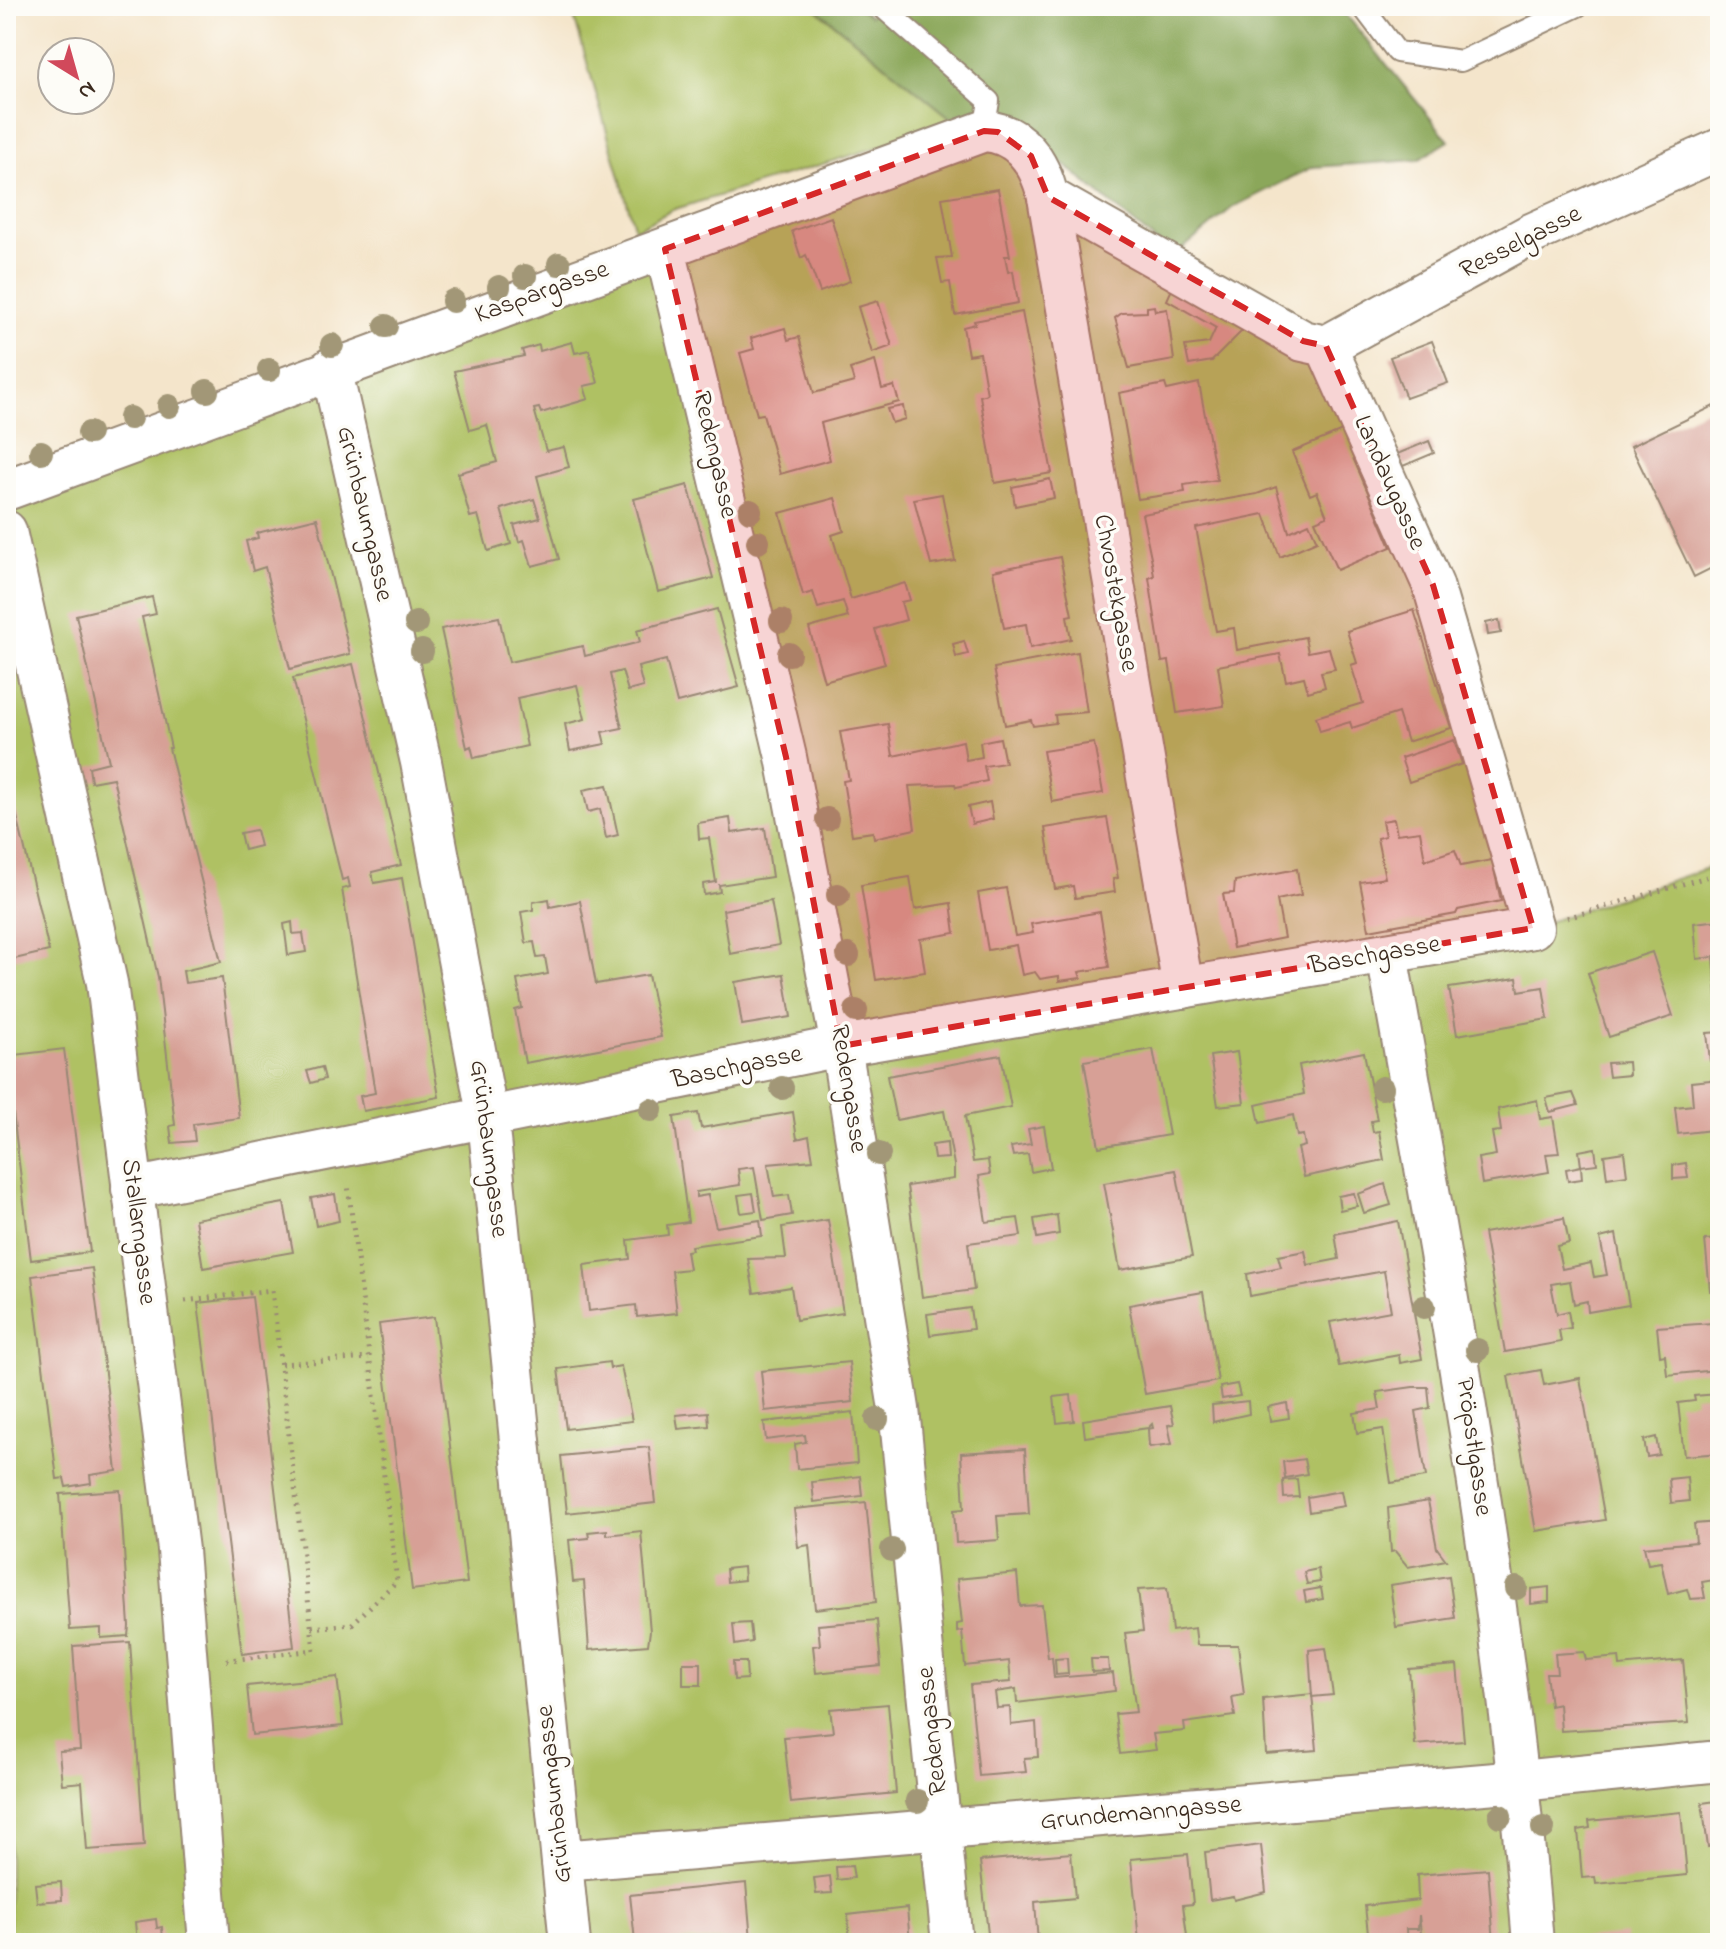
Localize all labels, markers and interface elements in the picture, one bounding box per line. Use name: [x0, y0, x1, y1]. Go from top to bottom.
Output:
north arrow: [36, 36, 116, 116]
text: N: [71, 72, 102, 107]
street label: Resselgasse: [1453, 196, 1589, 290]
street label: Kaspargasse: [470, 251, 615, 335]
street label: Redengasse: [681, 388, 747, 522]
street label: Landaugasse: [1342, 410, 1436, 557]
street label: Grünbaumgasse: [325, 423, 403, 606]
street label: Chvostekgasse: [1082, 511, 1148, 675]
street label: Baschgasse: [1305, 926, 1444, 986]
street label: Redengasse: [819, 1022, 877, 1156]
street label: Baschgasse: [667, 1036, 806, 1101]
street label: Grünbaumgasse: [458, 1058, 518, 1240]
street label: Stallarngasse: [110, 1157, 166, 1308]
street label: Pröpstlgasse: [1444, 1375, 1502, 1519]
street label: Redengasse: [907, 1665, 959, 1797]
street label: Grünbaumgasse: [527, 1703, 583, 1885]
street label: Grundemanngasse: [1039, 1786, 1244, 1842]

